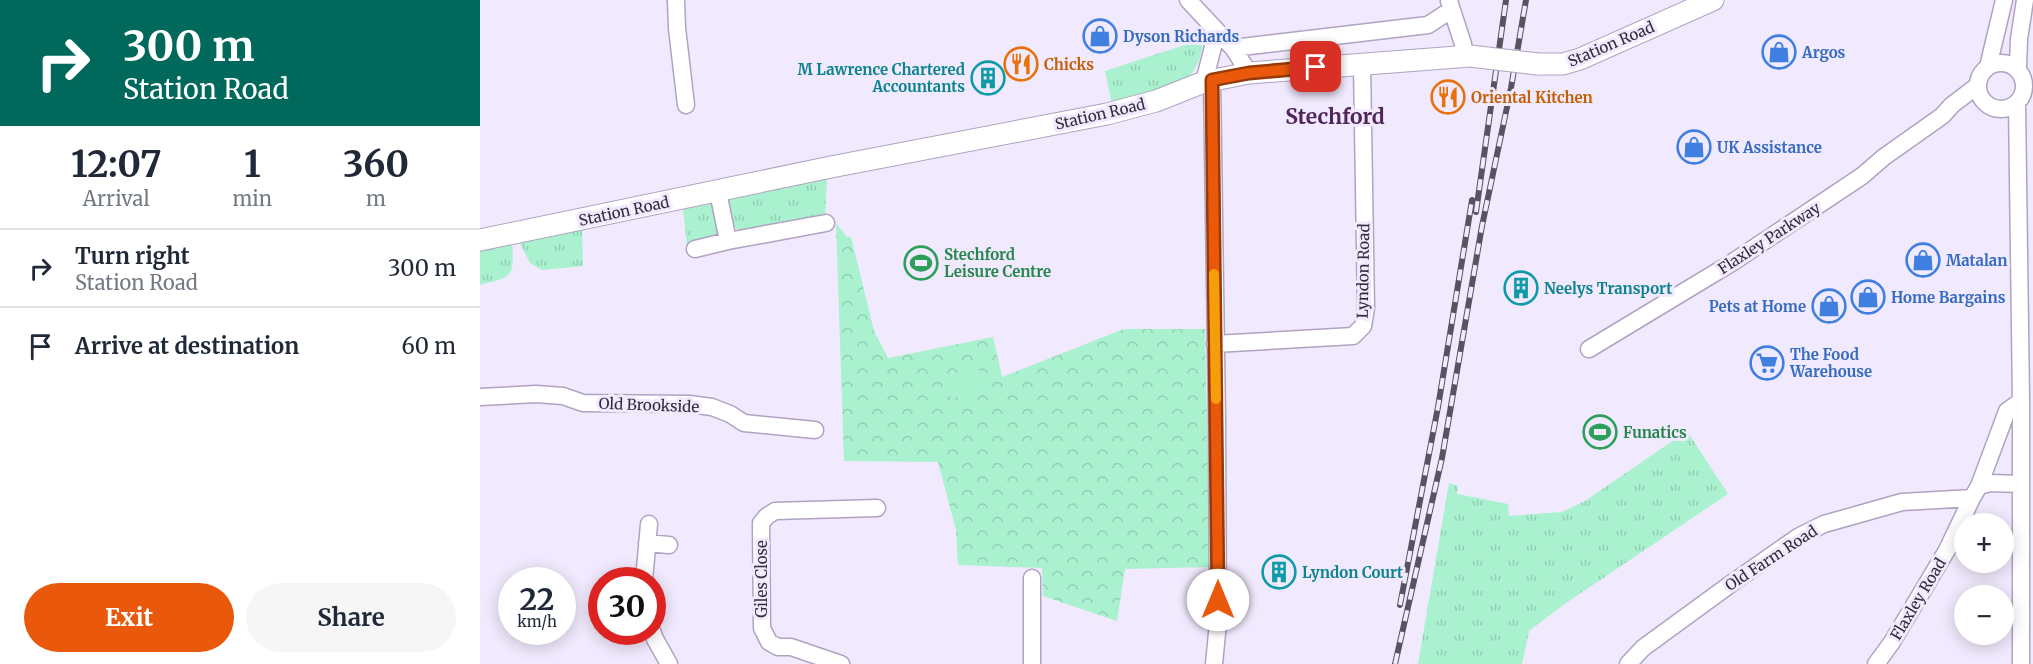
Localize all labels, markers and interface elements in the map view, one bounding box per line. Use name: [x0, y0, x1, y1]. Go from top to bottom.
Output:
street label: Station Road: [1565, 17, 1657, 71]
shop icon: Dyson Richards: [1082, 18, 1118, 54]
text: 300 m: [123, 20, 255, 72]
icon: right: [24, 24, 102, 102]
place label: Dyson Richards: [1123, 27, 1240, 46]
shop icon: Argos: [1761, 34, 1797, 70]
pin: [1290, 41, 1341, 92]
place label: Argos: [1801, 43, 1846, 62]
restaurant icon: Chicks: [1003, 46, 1039, 82]
icon: arrive: [1299, 50, 1332, 83]
place label: Chicks: [1044, 55, 1094, 74]
place label: M Lawrence Chartered Accountants: [797, 60, 965, 96]
building icon: M Lawrence Chartered Accountants: [970, 60, 1006, 96]
text: Station Road: [123, 72, 289, 106]
restaurant icon: Oriental Kitchen: [1430, 79, 1466, 115]
place label: Oriental Kitchen: [1471, 88, 1593, 107]
street label: Station Road: [1053, 94, 1147, 134]
district label: Stechford: [1285, 103, 1385, 130]
shop icon: UK Assistance: [1676, 129, 1712, 165]
place label: UK Assistance: [1717, 138, 1822, 157]
text: 12:07: [71, 142, 162, 187]
text: 1: [244, 142, 261, 187]
text: 360: [343, 142, 409, 187]
text: Arrival: [83, 186, 150, 211]
text: min: [233, 186, 272, 211]
text: m: [366, 186, 386, 211]
street label: Station Road: [577, 192, 671, 230]
street label: Flaxley Parkway: [1714, 198, 1824, 278]
street label: Lyndon Road: [1353, 223, 1373, 319]
text: Turn right: [75, 242, 189, 270]
shop icon: Matalan: [1905, 242, 1941, 278]
sports icon: Stechford Leisure Centre: [903, 245, 939, 281]
place label: Stechford Leisure Centre: [944, 245, 1051, 281]
place label: Matalan: [1946, 251, 2007, 270]
icon: right: [24, 252, 57, 285]
text: 300 m: [388, 254, 456, 282]
text: Station Road: [75, 270, 198, 295]
building icon: Neelys Transport: [1503, 270, 1539, 306]
place label: Neelys Transport: [1544, 279, 1672, 298]
shop icon: Home Bargains: [1850, 279, 1886, 315]
shop icon: Pets at Home: [1811, 288, 1847, 324]
place label: Home Bargains: [1891, 288, 2006, 307]
place label: Pets at Home: [1709, 297, 1806, 316]
icon: arrive: [24, 330, 57, 363]
text: Arrive at destination: [75, 332, 299, 360]
text: 60 m: [402, 332, 456, 360]
supermarket icon: The Food Warehouse: [1749, 345, 1785, 381]
place label: The Food Warehouse: [1789, 345, 1872, 381]
street label: Old Brookside: [598, 394, 700, 416]
sports icon: Funatics: [1582, 414, 1618, 450]
place label: Funatics: [1623, 423, 1687, 442]
map controls: [1954, 513, 2014, 645]
button: +: [1954, 513, 2014, 573]
street label: Old Farm Road: [1721, 521, 1821, 595]
street label: Giles Close: [752, 540, 771, 618]
building icon: Lyndon Court: [1261, 554, 1297, 590]
street label: Flaxley Road: [1886, 555, 1950, 643]
place label: Lyndon Court: [1302, 563, 1403, 582]
speed limit sign: 30: [588, 567, 666, 645]
position arrow: [1186, 568, 1250, 632]
text: 22: [520, 580, 554, 618]
button: Exit: [24, 583, 234, 652]
button: Share: [246, 583, 456, 652]
button: −: [1954, 585, 2014, 645]
text: km/h: [517, 612, 557, 631]

